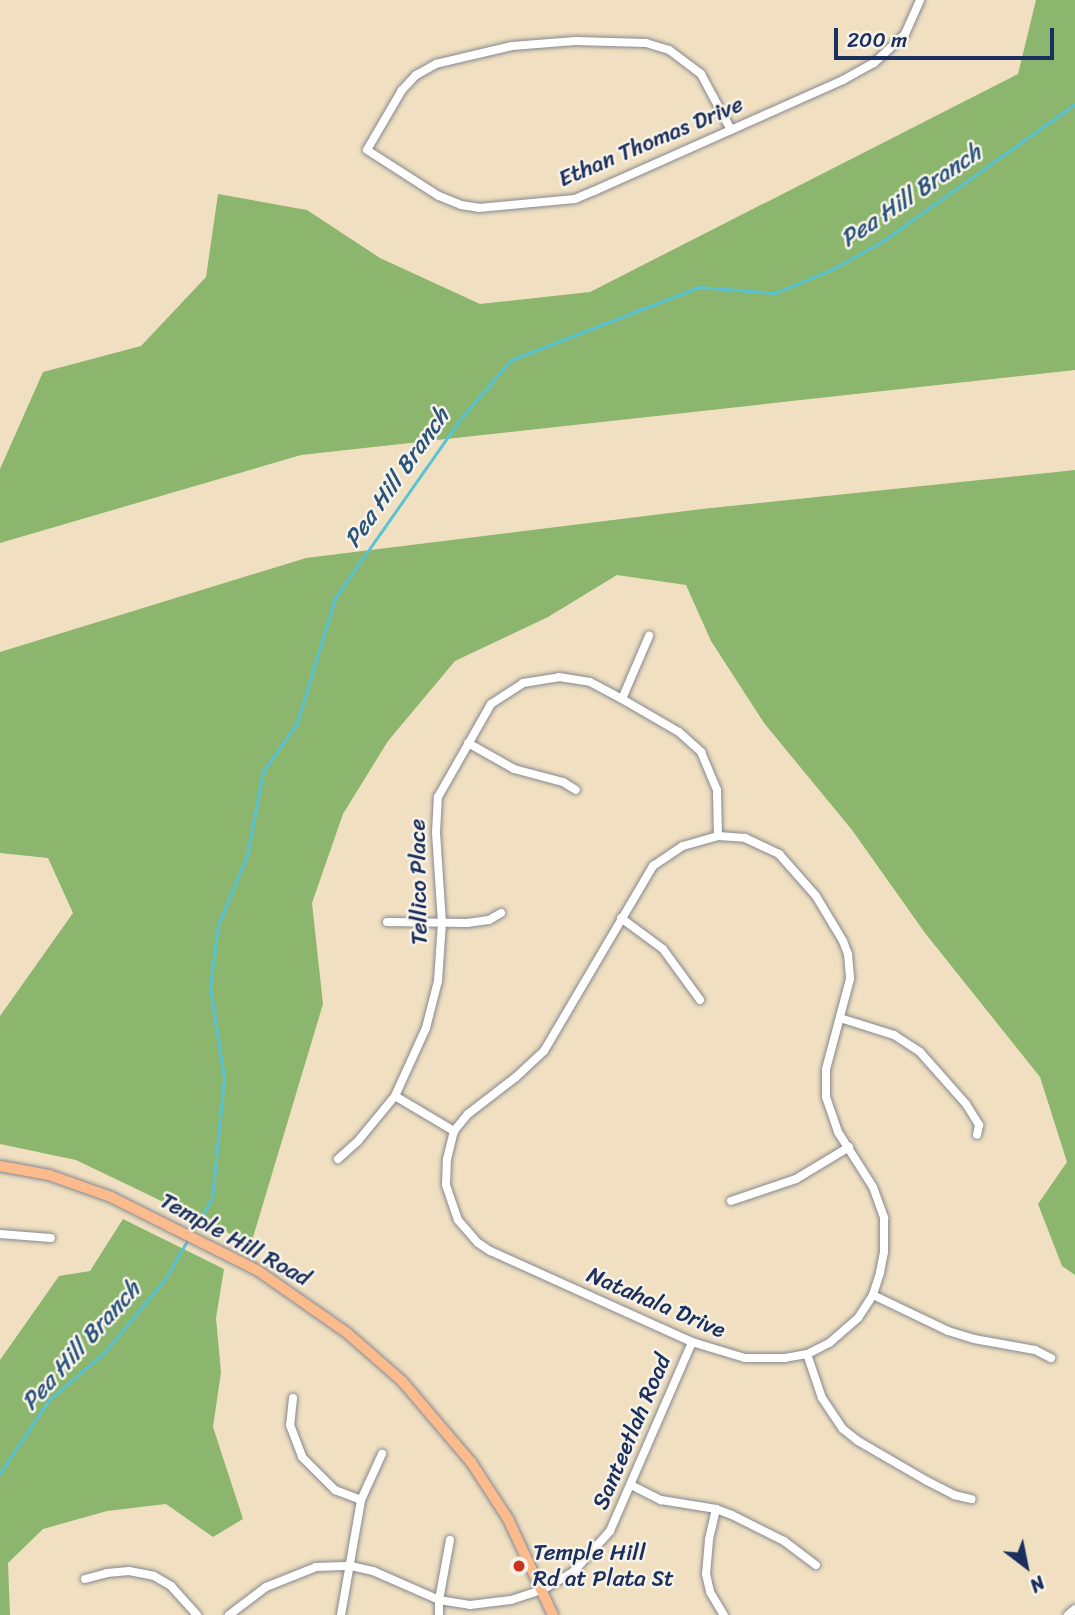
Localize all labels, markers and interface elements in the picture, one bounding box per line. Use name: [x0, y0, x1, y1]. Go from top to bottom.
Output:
scale bar: [837, 14, 1058, 58]
text: 200 m: [847, 21, 907, 59]
street label: Ethan Thomas Drive: [554, 91, 748, 193]
water label: Pea Hill Branch: [835, 138, 987, 254]
water label: Pea Hill Branch: [338, 403, 456, 553]
street label: Tellico Place: [404, 819, 434, 945]
street label: Temple Hill Road: [155, 1187, 315, 1293]
street label: Natahala Drive: [582, 1261, 730, 1345]
water label: Pea Hill Branch: [16, 1276, 146, 1416]
street label: Santeetlah Road: [587, 1350, 677, 1514]
north arrow: [991, 1531, 1061, 1601]
place label: Temple Hill Rd at Plata St: [533, 1539, 677, 1593]
marker: Temple Hill Rd at Plata St: [511, 1558, 527, 1574]
text: N: [1023, 1567, 1052, 1602]

